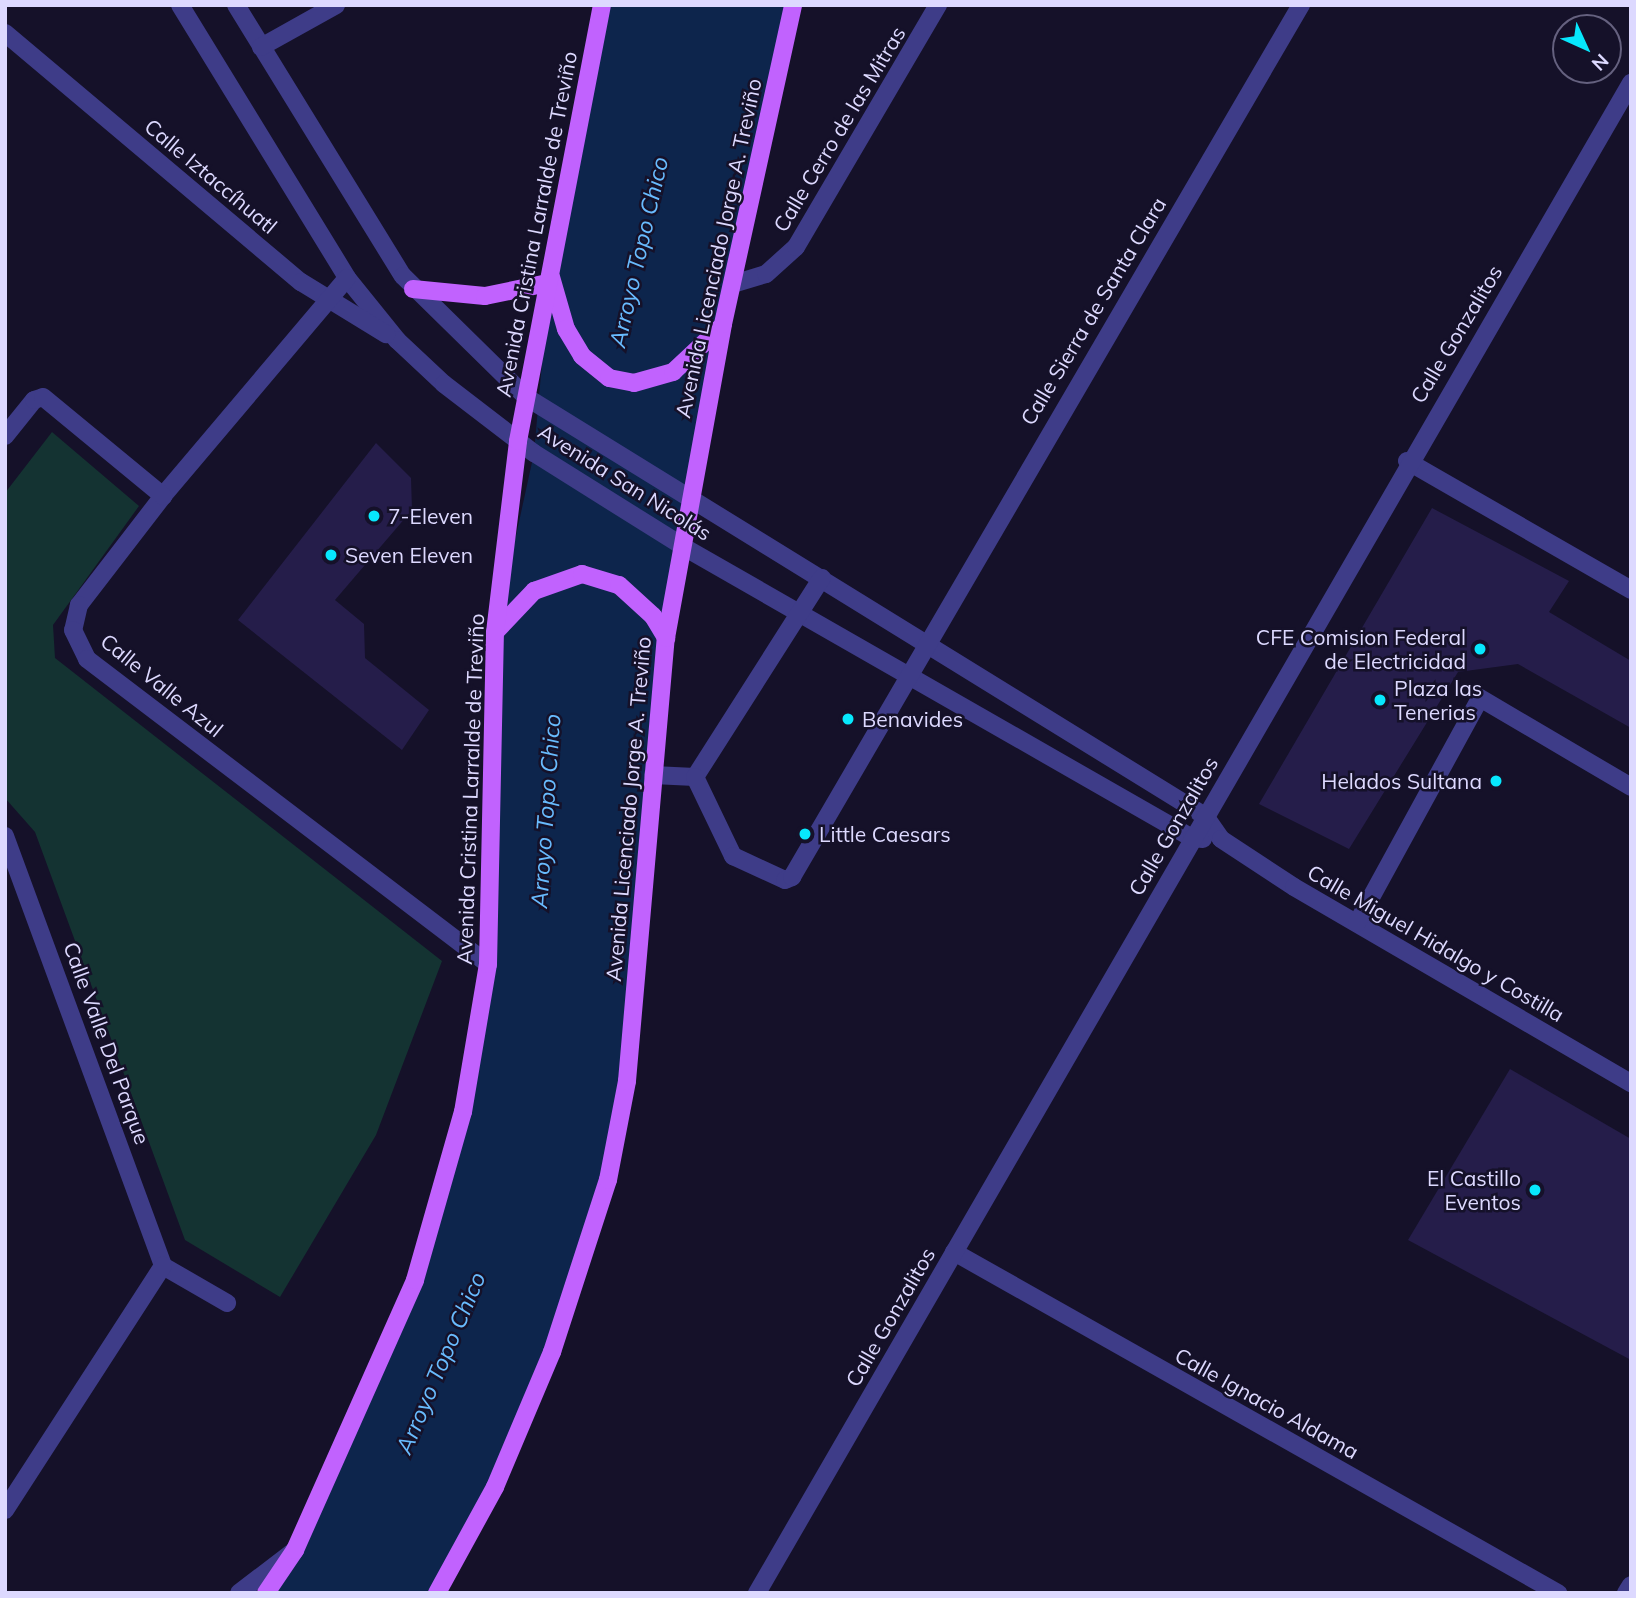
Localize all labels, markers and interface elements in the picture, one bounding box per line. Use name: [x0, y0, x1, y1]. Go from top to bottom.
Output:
north arrow: [1552, 14, 1622, 84]
street label: Calle Cerro de las Mitras: [768, 22, 910, 236]
street label: Avenida Cristina Larralde de Treviño: [490, 49, 582, 399]
text: N: [1587, 49, 1614, 76]
street label: Avenida Licenciado Jorge A. Treviño: [670, 76, 766, 420]
street label: Calle Iztaccíhuatl: [140, 113, 282, 239]
water label: Arroyo Topo Chico: [604, 154, 674, 350]
street label: Calle Sierra de Santa Clara: [1015, 193, 1171, 429]
street label: Calle Gonzalitos: [1405, 261, 1507, 407]
street label: Avenida San Nicolás: [534, 418, 716, 546]
place label: 7-Eleven: [388, 503, 473, 529]
marker: 7-Eleven: [366, 508, 382, 524]
place label: Seven Eleven: [345, 542, 473, 568]
marker: Seven Eleven: [323, 547, 339, 563]
street label: Avenida Cristina Larralde de Treviño: [451, 613, 489, 965]
place label: CFE Comision Federal de Electricidad: [1256, 624, 1466, 674]
street label: Calle Valle Azul: [96, 628, 228, 742]
street label: Avenida Licenciado Jorge A. Treviño: [600, 636, 656, 982]
marker: CFE Comision Federal de Electricidad: [1472, 641, 1488, 657]
place label: Plaza las Tenerias: [1394, 675, 1482, 725]
marker: Plaza las Tenerias: [1372, 692, 1388, 708]
place label: Benavides: [862, 706, 963, 732]
marker: Benavides: [840, 711, 856, 727]
water label: Arroyo Topo Chico: [525, 713, 567, 909]
street label: Calle Gonzalitos: [1123, 752, 1223, 900]
place label: Helados Sultana: [1321, 768, 1482, 794]
marker: Helados Sultana: [1488, 773, 1504, 789]
place label: Little Caesars: [819, 821, 951, 847]
marker: Little Caesars: [797, 826, 813, 842]
street label: Calle Miguel Hidalgo y Costilla: [1303, 859, 1569, 1027]
street label: Calle Valle Del Parque: [59, 938, 155, 1148]
place label: El Castillo Eventos: [1427, 1165, 1521, 1215]
marker: El Castillo Eventos: [1527, 1182, 1543, 1198]
street label: Calle Gonzalitos: [840, 1243, 940, 1391]
water label: Arroyo Topo Chico: [390, 1268, 492, 1458]
street label: Calle Ignacio Aldama: [1171, 1342, 1363, 1464]

